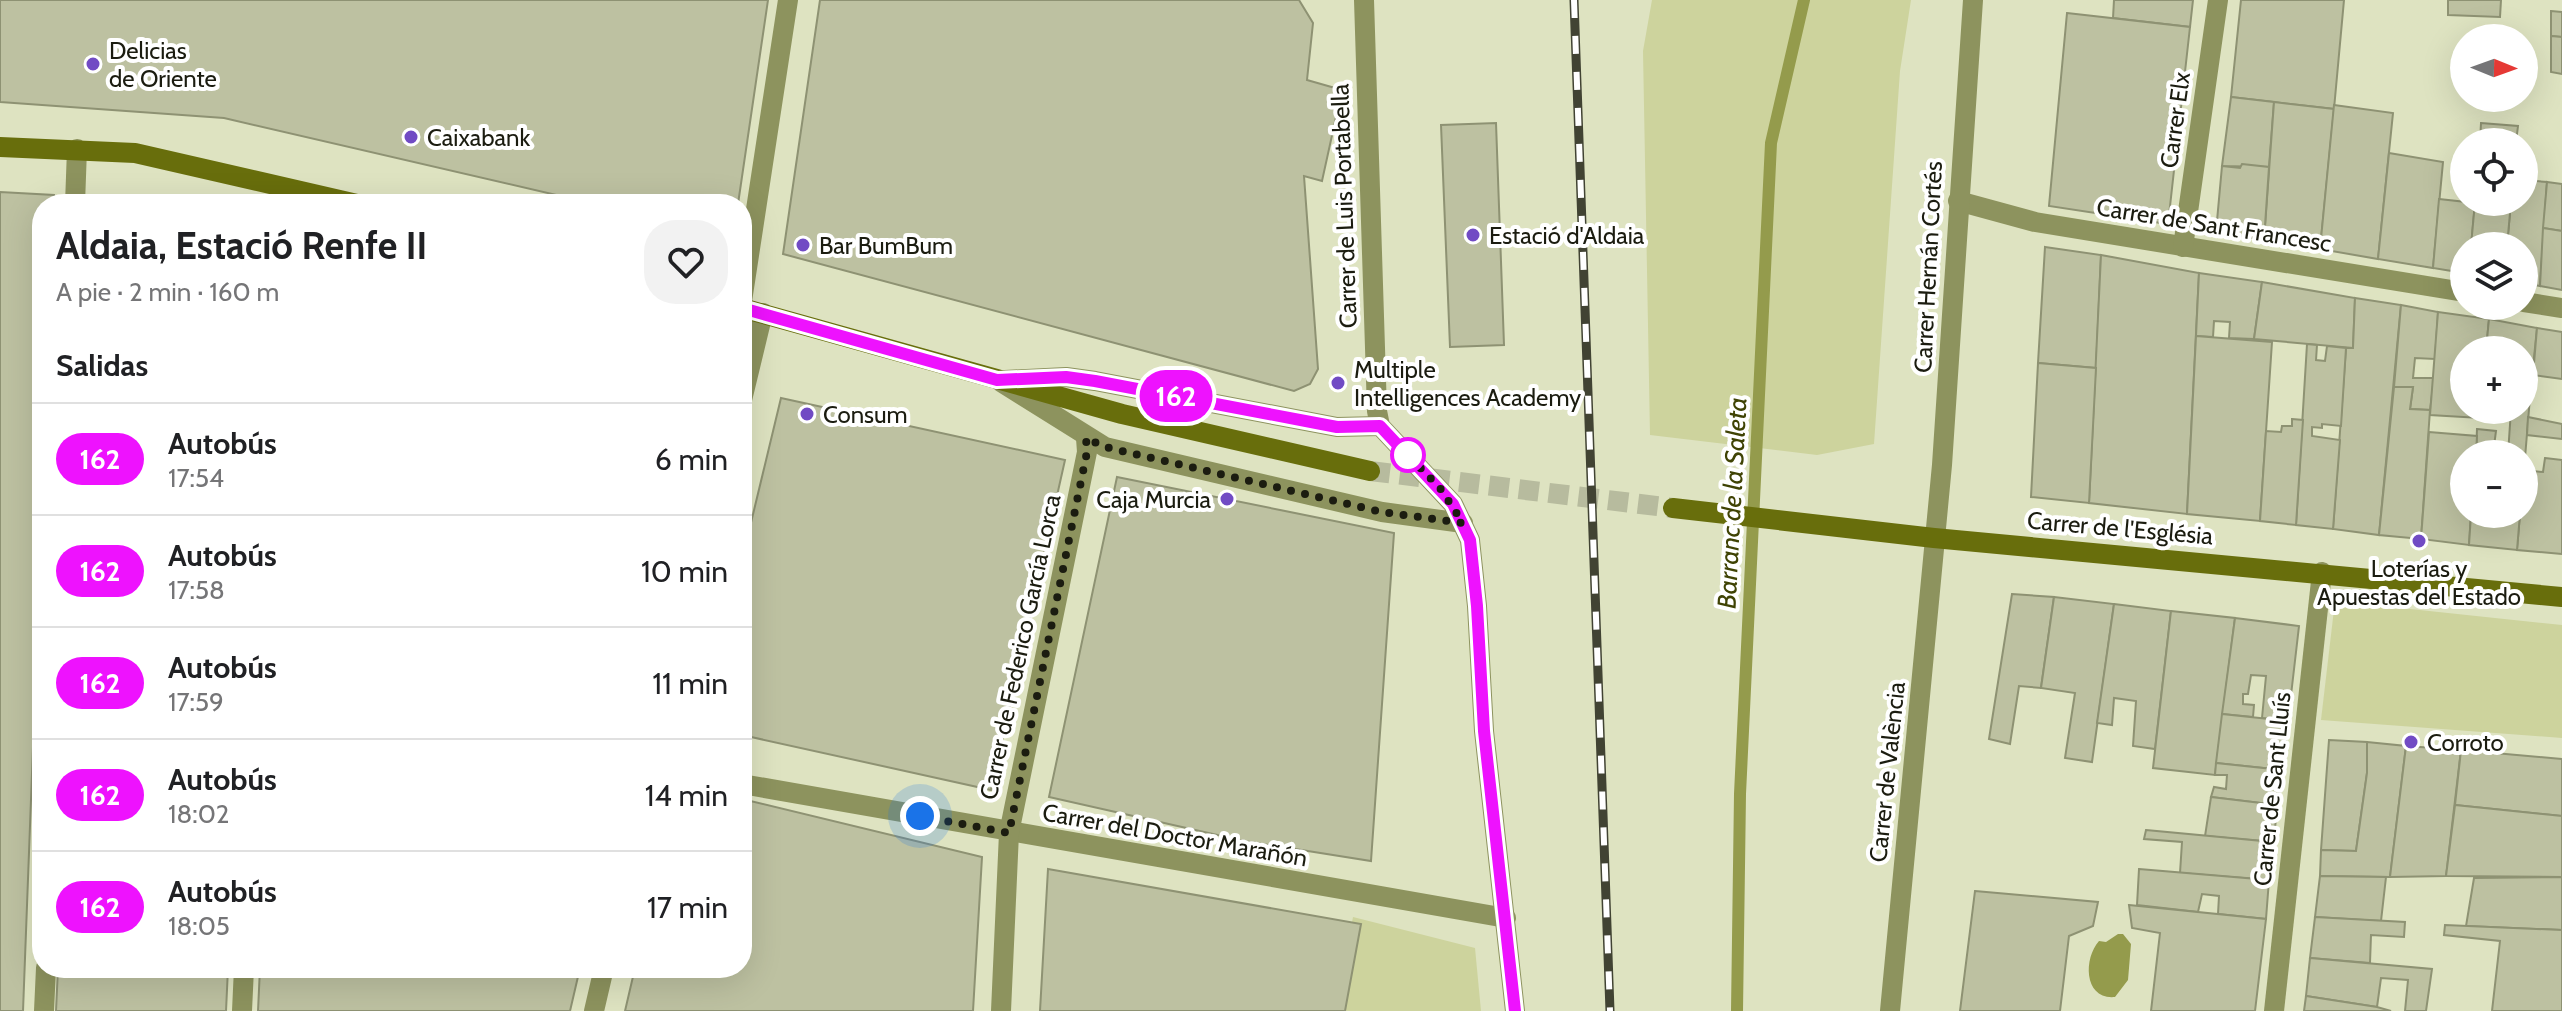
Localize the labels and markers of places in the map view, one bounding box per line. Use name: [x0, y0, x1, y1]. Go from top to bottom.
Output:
place label: Delicias de Oriente: [109, 36, 217, 93]
marker: Delicias de Oriente: [84, 55, 102, 73]
place label: Caixabank: [427, 123, 530, 152]
marker: Caixabank: [402, 128, 420, 146]
place label: Estació d'Aldaia: [1489, 221, 1645, 250]
marker: Estació d'Aldaia: [1464, 226, 1482, 244]
place label: Bar BumBum: [819, 231, 953, 260]
marker: Bar BumBum: [794, 236, 812, 254]
place label: Multiple Intelligences Academy: [1354, 355, 1581, 412]
marker: Multiple Intelligences Academy: [1329, 374, 1347, 392]
place label: Consum: [823, 400, 908, 429]
marker: Consum: [798, 405, 816, 423]
unlabelled marker: [1391, 438, 1425, 472]
place label: Caja Murcia: [1096, 485, 1211, 514]
marker: Caja Murcia: [1218, 490, 1236, 508]
marker: Loterías y Apuestas del Estado: [2410, 532, 2428, 550]
place label: Loterías y Apuestas del Estado: [2317, 554, 2521, 611]
place label: Corroto: [2427, 728, 2504, 757]
marker: Corroto: [2402, 733, 2420, 751]

